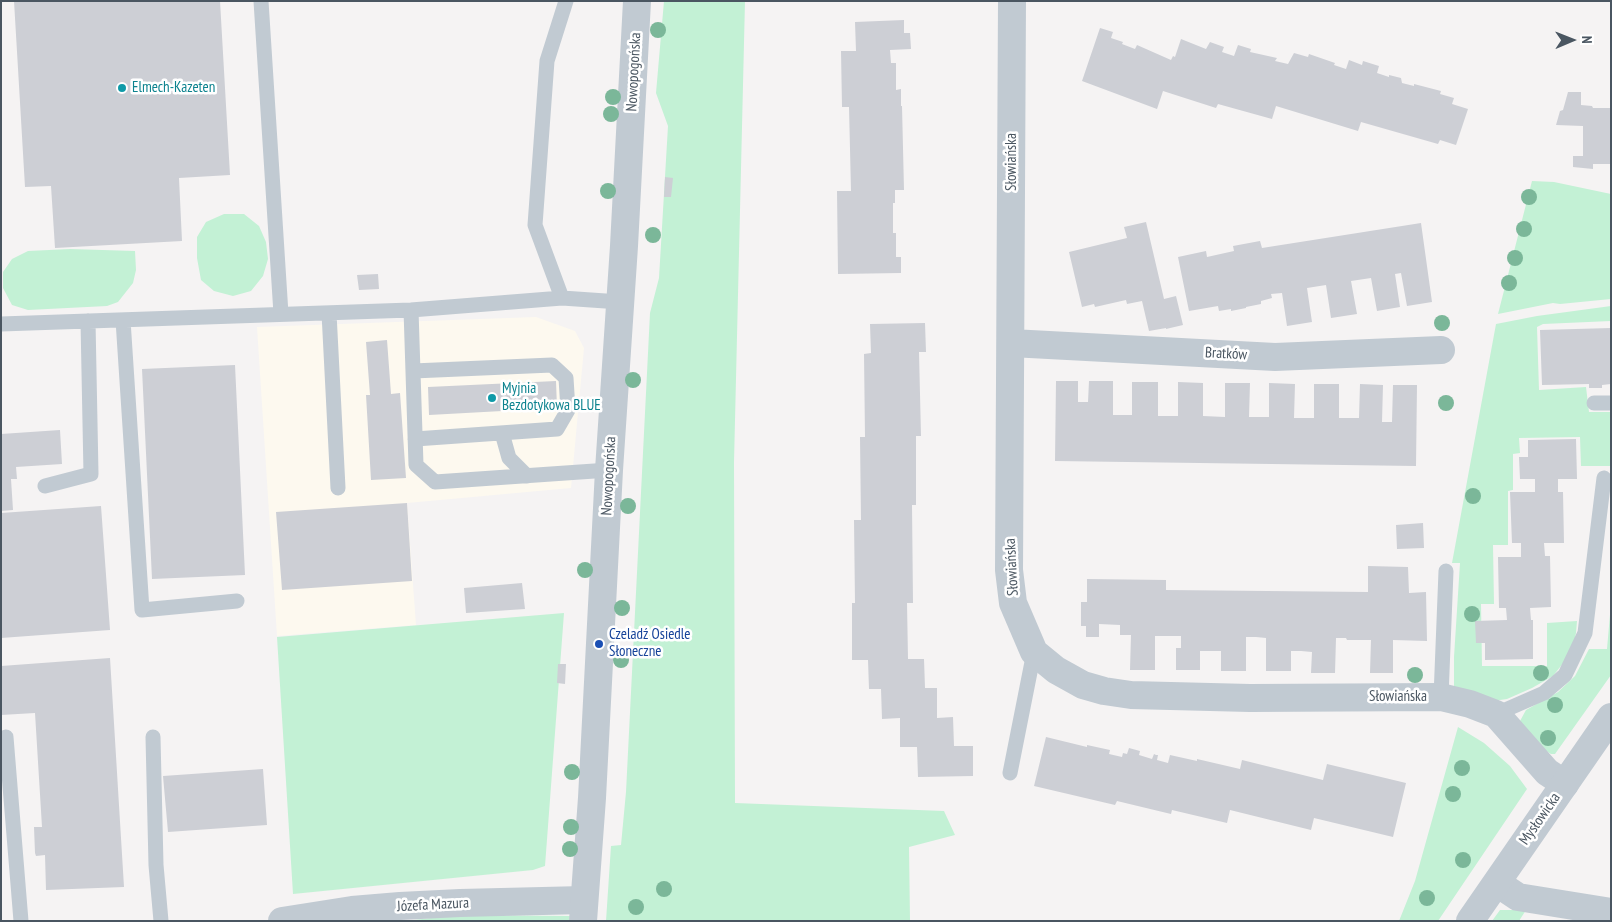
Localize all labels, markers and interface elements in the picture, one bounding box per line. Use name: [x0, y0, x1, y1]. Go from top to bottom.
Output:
north arrow: [1547, 15, 1597, 65]
street label: Nowopogońska: [623, 32, 645, 112]
text: N: [1578, 36, 1596, 44]
place label: Elmech-Kazeten: [132, 79, 215, 97]
marker: Elmech-Kazeten: [116, 82, 128, 94]
street label: Słowiańska: [1003, 133, 1021, 191]
street label: Bratków: [1204, 344, 1248, 364]
place label: Myjnia Bezdotykowa BLUE: [502, 380, 601, 415]
marker: Myjnia Bezdotykowa BLUE: [486, 392, 498, 404]
street label: Nowopogońska: [598, 436, 620, 516]
street label: Słowiańska: [1001, 538, 1023, 596]
place label: Czeladź Osiedle Słoneczne: [609, 626, 691, 661]
marker: Czeladź Osiedle Słoneczne: [593, 638, 605, 650]
street label: Słowiańska: [1369, 688, 1427, 706]
street label: Mysłowicka: [1516, 790, 1564, 848]
street label: Józefa Mazura: [397, 894, 469, 916]

